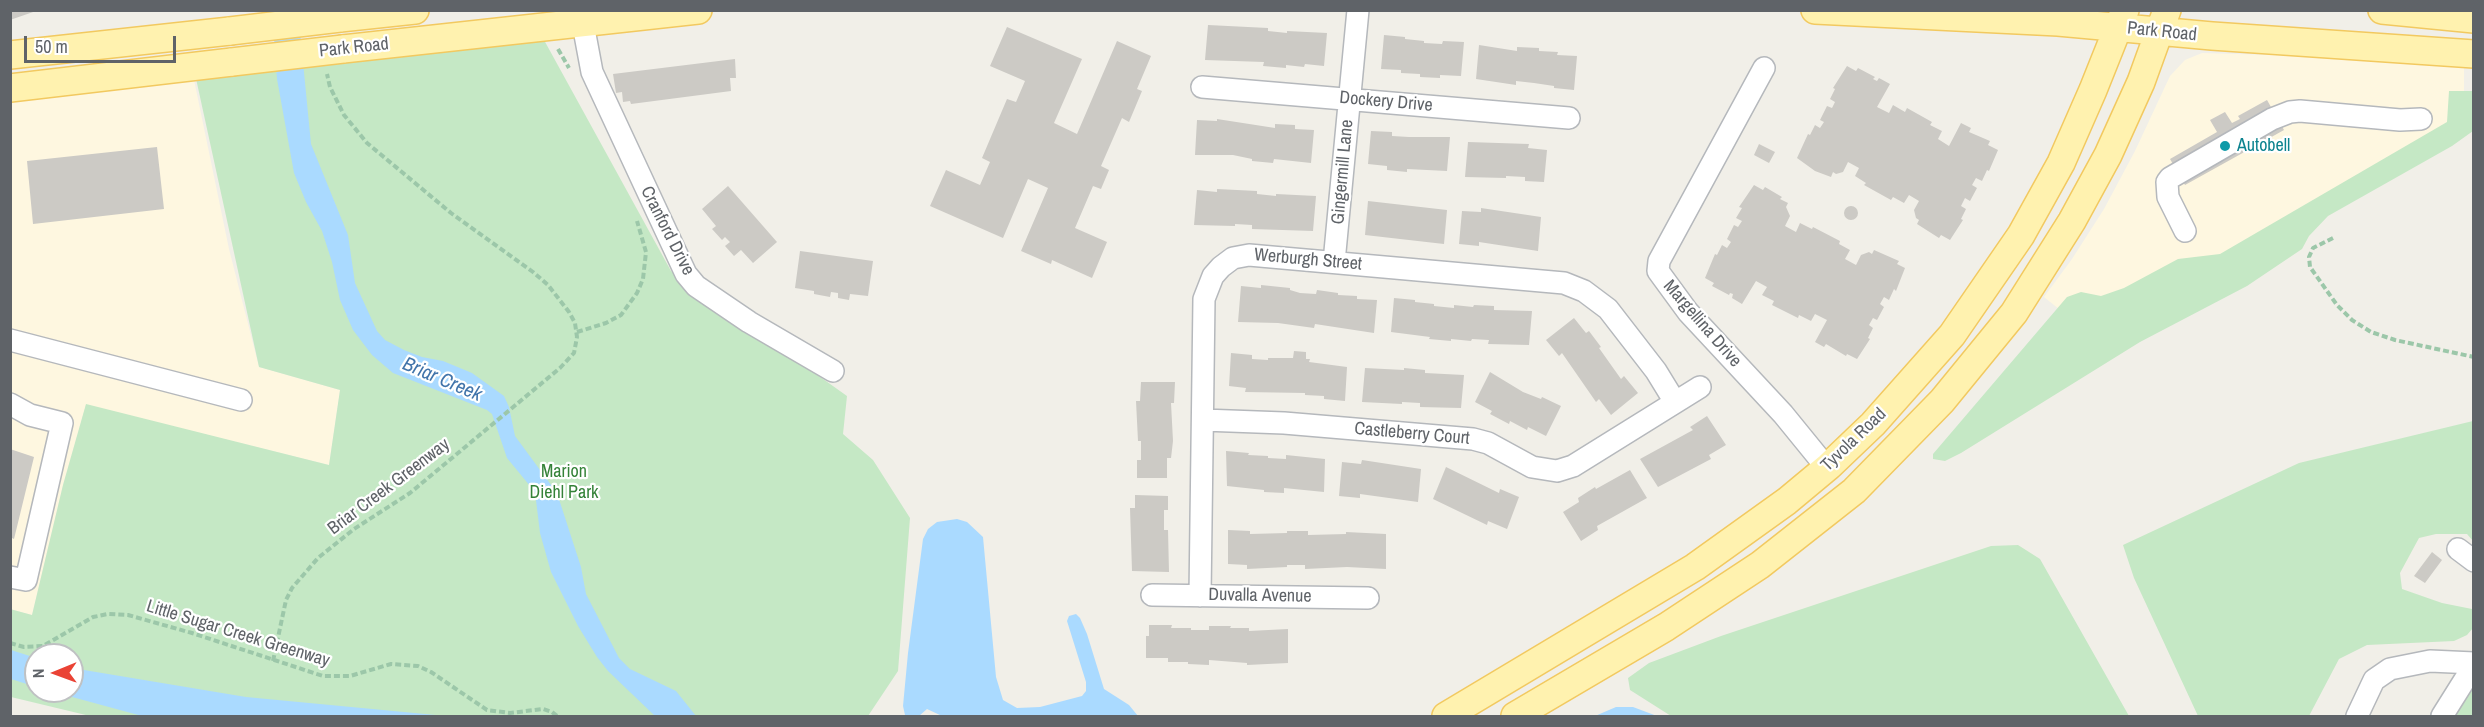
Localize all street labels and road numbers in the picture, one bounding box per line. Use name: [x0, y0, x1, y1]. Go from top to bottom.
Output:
street label: Park Road: [2126, 18, 2198, 46]
street label: Park Road: [318, 34, 390, 62]
street label: Dockery Drive: [1338, 87, 1434, 117]
street label: Gingermill Lane: [1328, 119, 1358, 225]
street label: Cranford Drive: [635, 183, 699, 279]
street label: Werburgh Street: [1253, 245, 1363, 275]
street label: Margellina Drive: [1658, 276, 1746, 372]
street label: Tyvola Road: [1817, 404, 1891, 476]
street label: Castleberry Court: [1353, 418, 1471, 450]
street label: Briar Creek Greenway: [324, 434, 454, 540]
street label: Duvalla Avenue: [1208, 584, 1312, 608]
street label: Little Sugar Creek Greenway: [144, 596, 332, 672]

